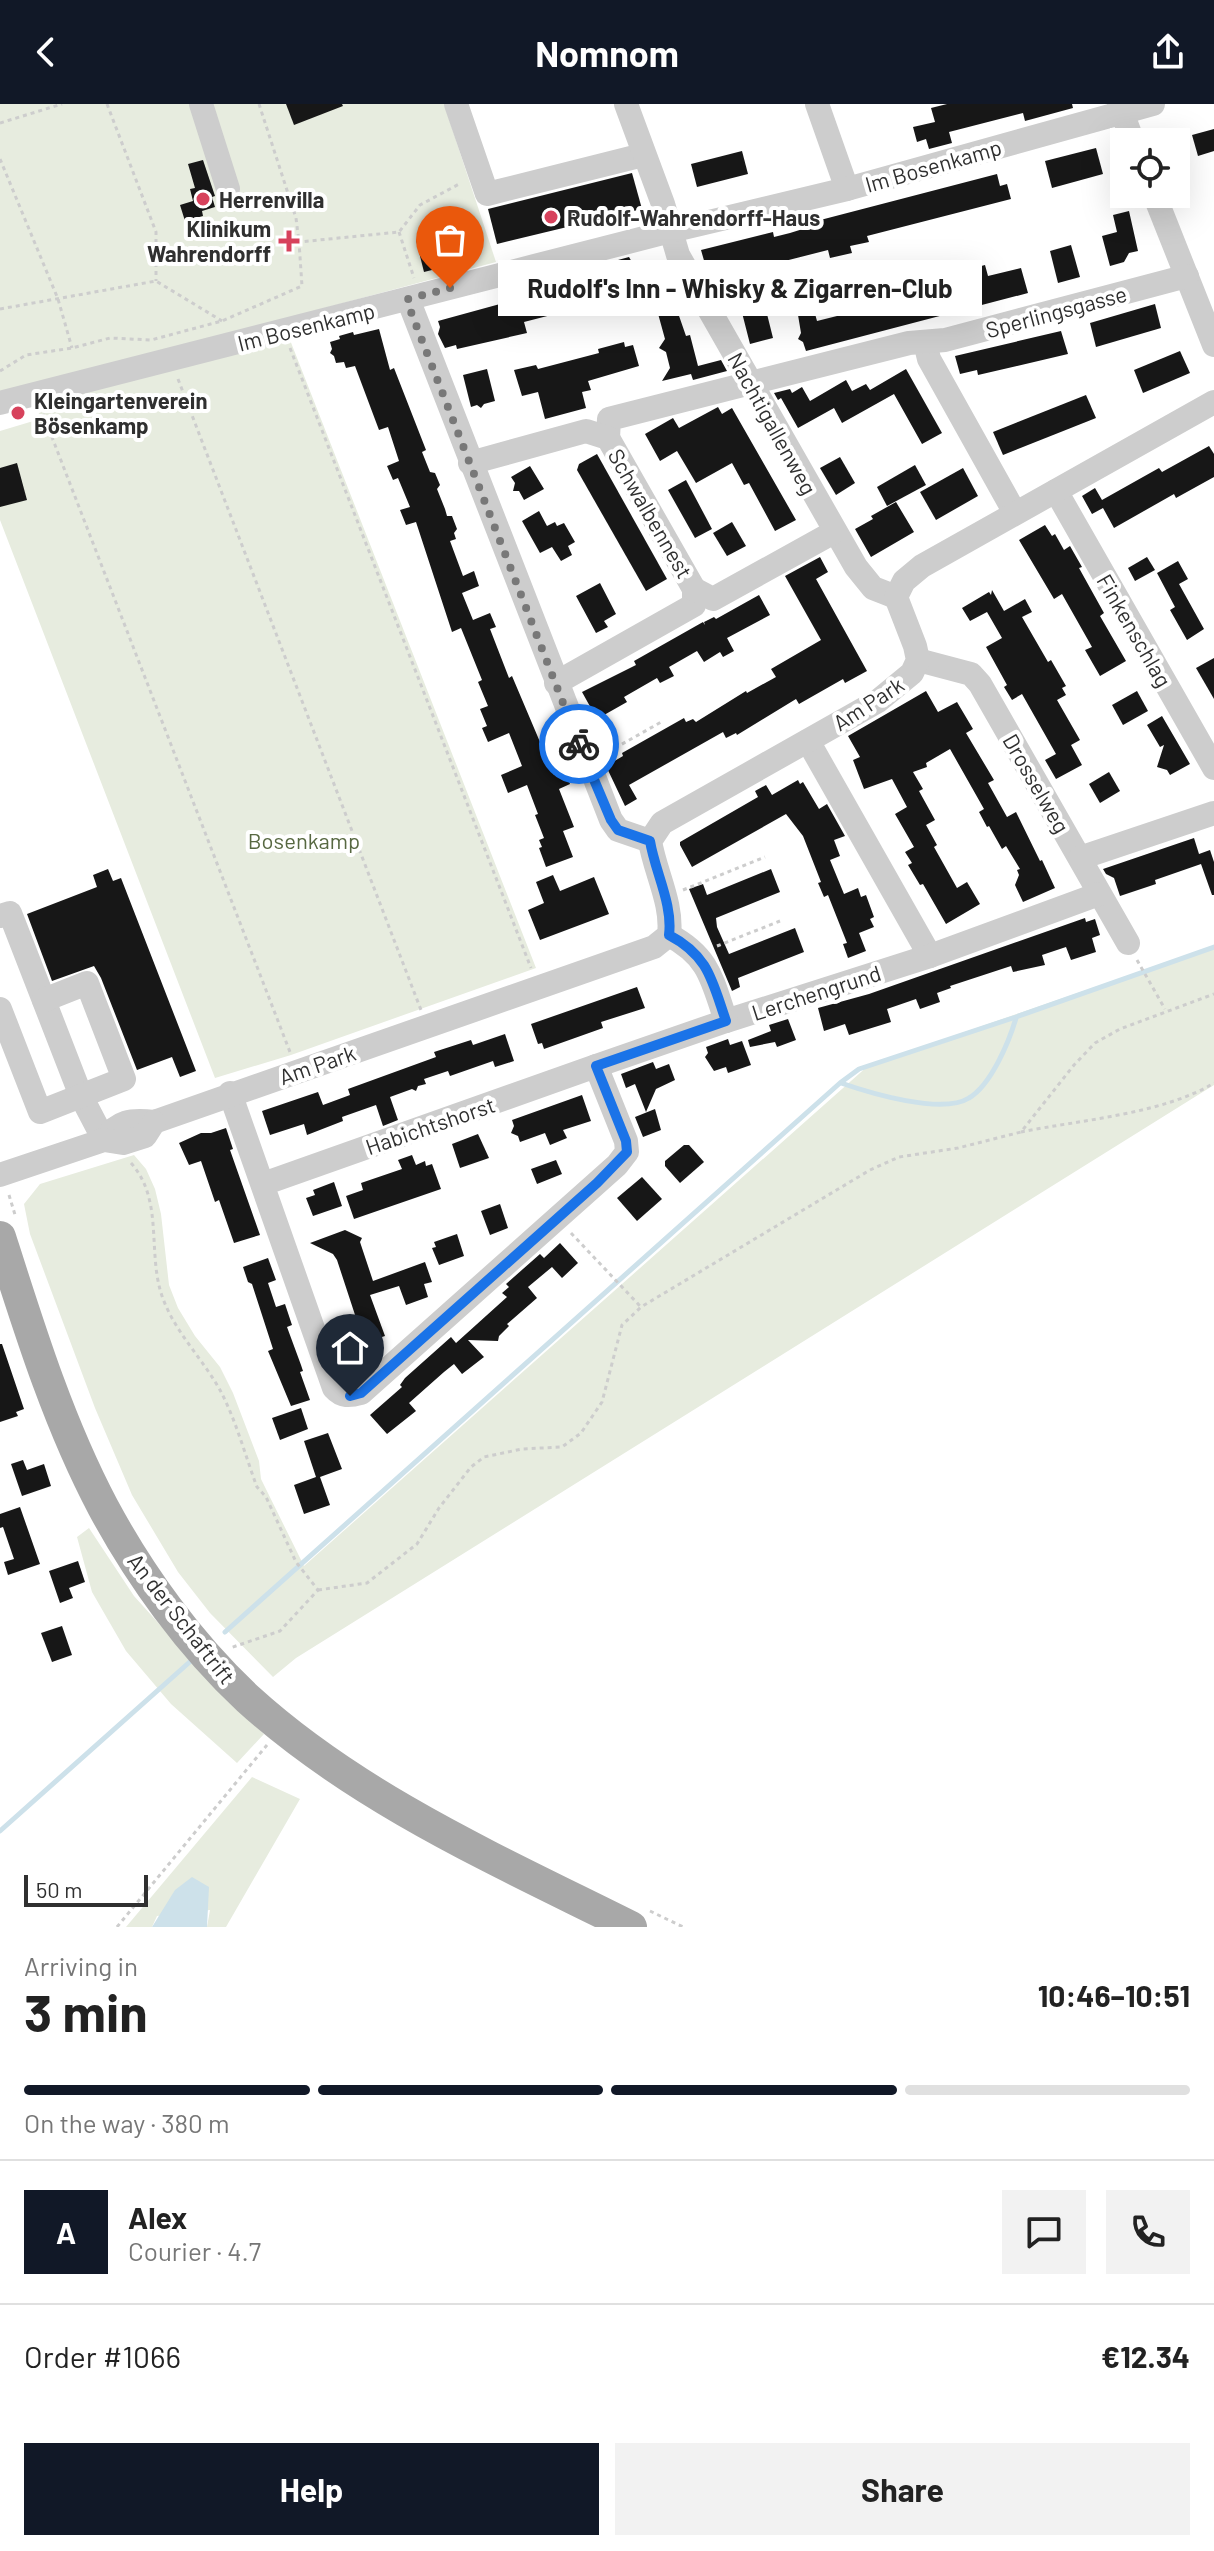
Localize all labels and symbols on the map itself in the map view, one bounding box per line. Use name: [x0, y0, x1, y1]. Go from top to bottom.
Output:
street label: Im Bosenkamp: [862, 133, 1004, 197]
place label: Herrenvilla: [219, 186, 324, 212]
marker: Herrenvilla: [194, 190, 212, 208]
place label: Rudolf-Wahrendorff-Haus: [567, 204, 820, 230]
pin: [416, 206, 484, 288]
marker: Rudolf-Wahrendorff-Haus: [542, 208, 560, 226]
place label: Klinikum Wahrendorff: [147, 215, 271, 266]
marker: Klinikum Wahrendorff: [278, 230, 300, 252]
callout: Rudolf's Inn - Whisky & Zigarren-Club: [498, 260, 982, 316]
street label: Sperlingsgasse: [983, 280, 1129, 342]
street label: Im Bosenkamp: [235, 296, 377, 356]
street label: Nachtigallenweg: [723, 347, 823, 499]
place label: Kleingartenverein Bösenkamp: [34, 387, 208, 438]
marker: Kleingartenverein Bösenkamp: [9, 404, 27, 422]
street label: Schwalbennest: [603, 444, 699, 582]
street label: Finkenschlag: [1092, 569, 1178, 691]
street label: Am Park: [828, 671, 908, 735]
courier: [539, 704, 619, 784]
street label: Drosselweg: [998, 729, 1076, 837]
park label: Bosenkamp: [248, 827, 360, 853]
street label: Lerchengrund: [748, 959, 884, 1025]
street label: Am Park: [275, 1039, 359, 1089]
street label: Habichtshorst: [362, 1091, 498, 1159]
pin: [316, 1314, 384, 1396]
street label: An der Schaftrift: [123, 1548, 241, 1688]
scale bar: [24, 1871, 148, 1907]

